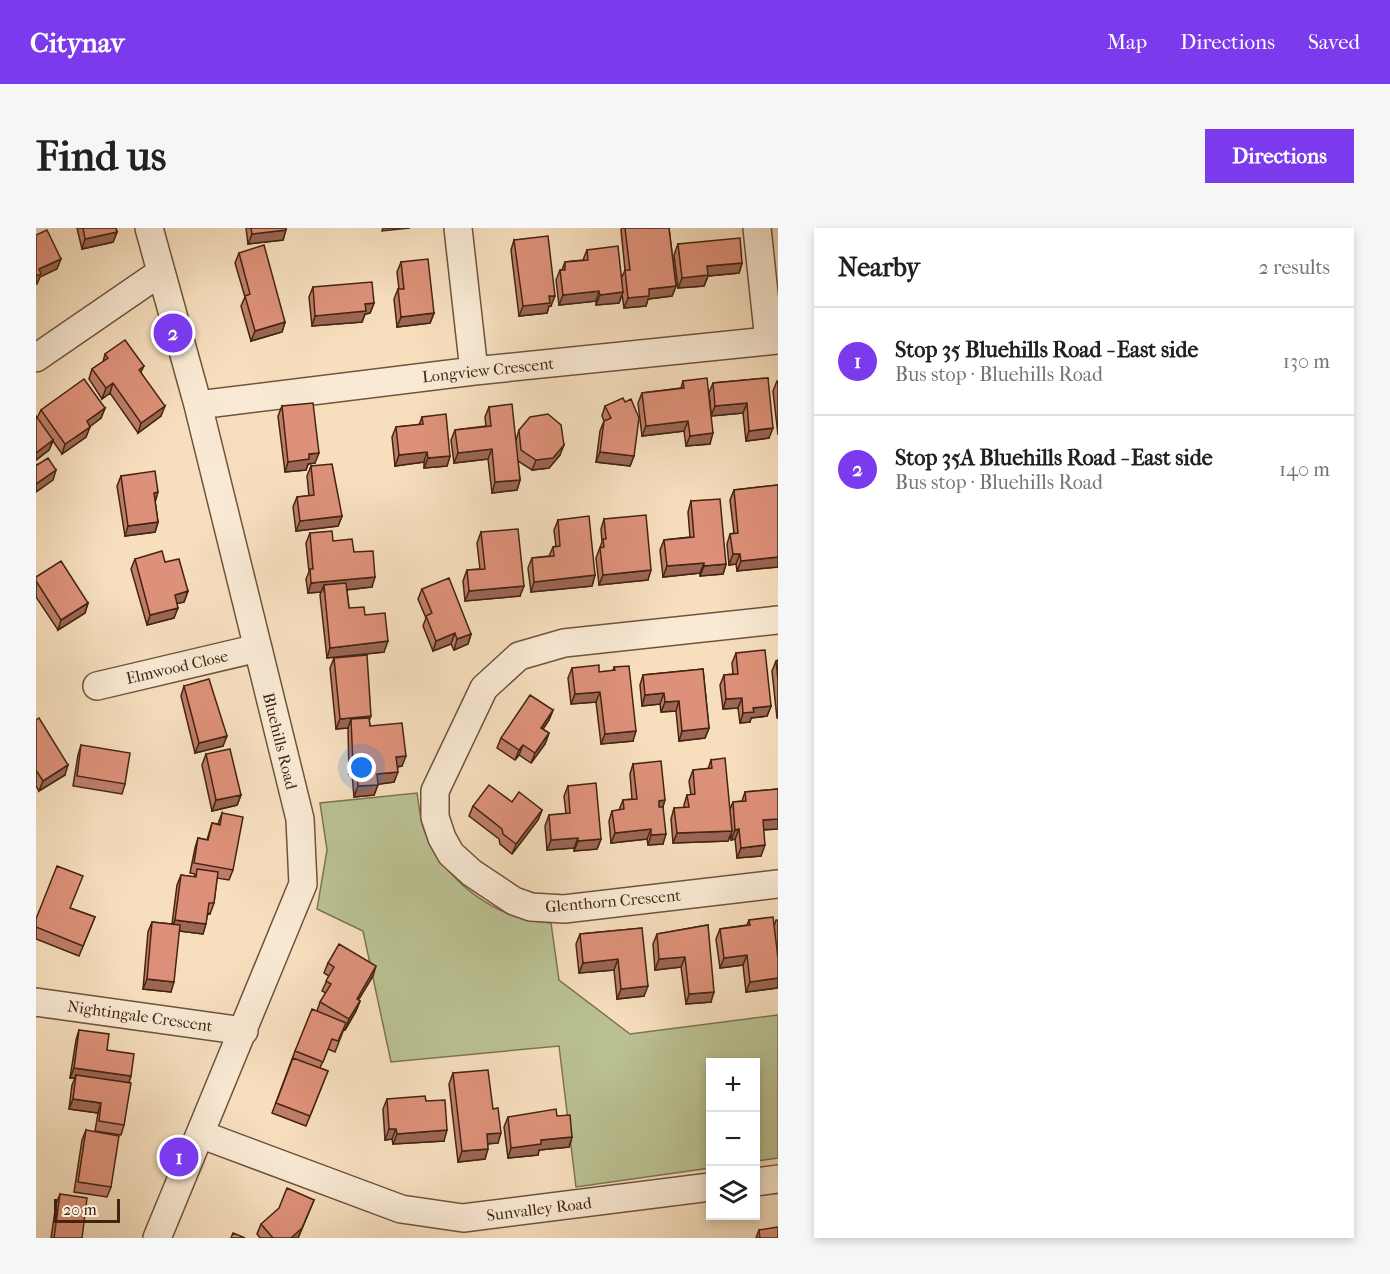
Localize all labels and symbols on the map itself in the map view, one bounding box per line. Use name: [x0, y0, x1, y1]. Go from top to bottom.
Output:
pin: 2: [154, 310, 192, 356]
street label: Longview Crescent: [421, 354, 555, 386]
street label: Elmwood Close: [124, 646, 230, 688]
street label: Bluehills Road: [259, 691, 301, 792]
your location: [347, 753, 376, 782]
street label: Glenthorn Crescent: [544, 886, 682, 916]
street label: Nightingale Crescent: [66, 996, 214, 1036]
pin: 1: [160, 1134, 198, 1180]
street label: Sunvalley Road: [485, 1193, 593, 1225]
scale bar: [54, 1196, 120, 1224]

